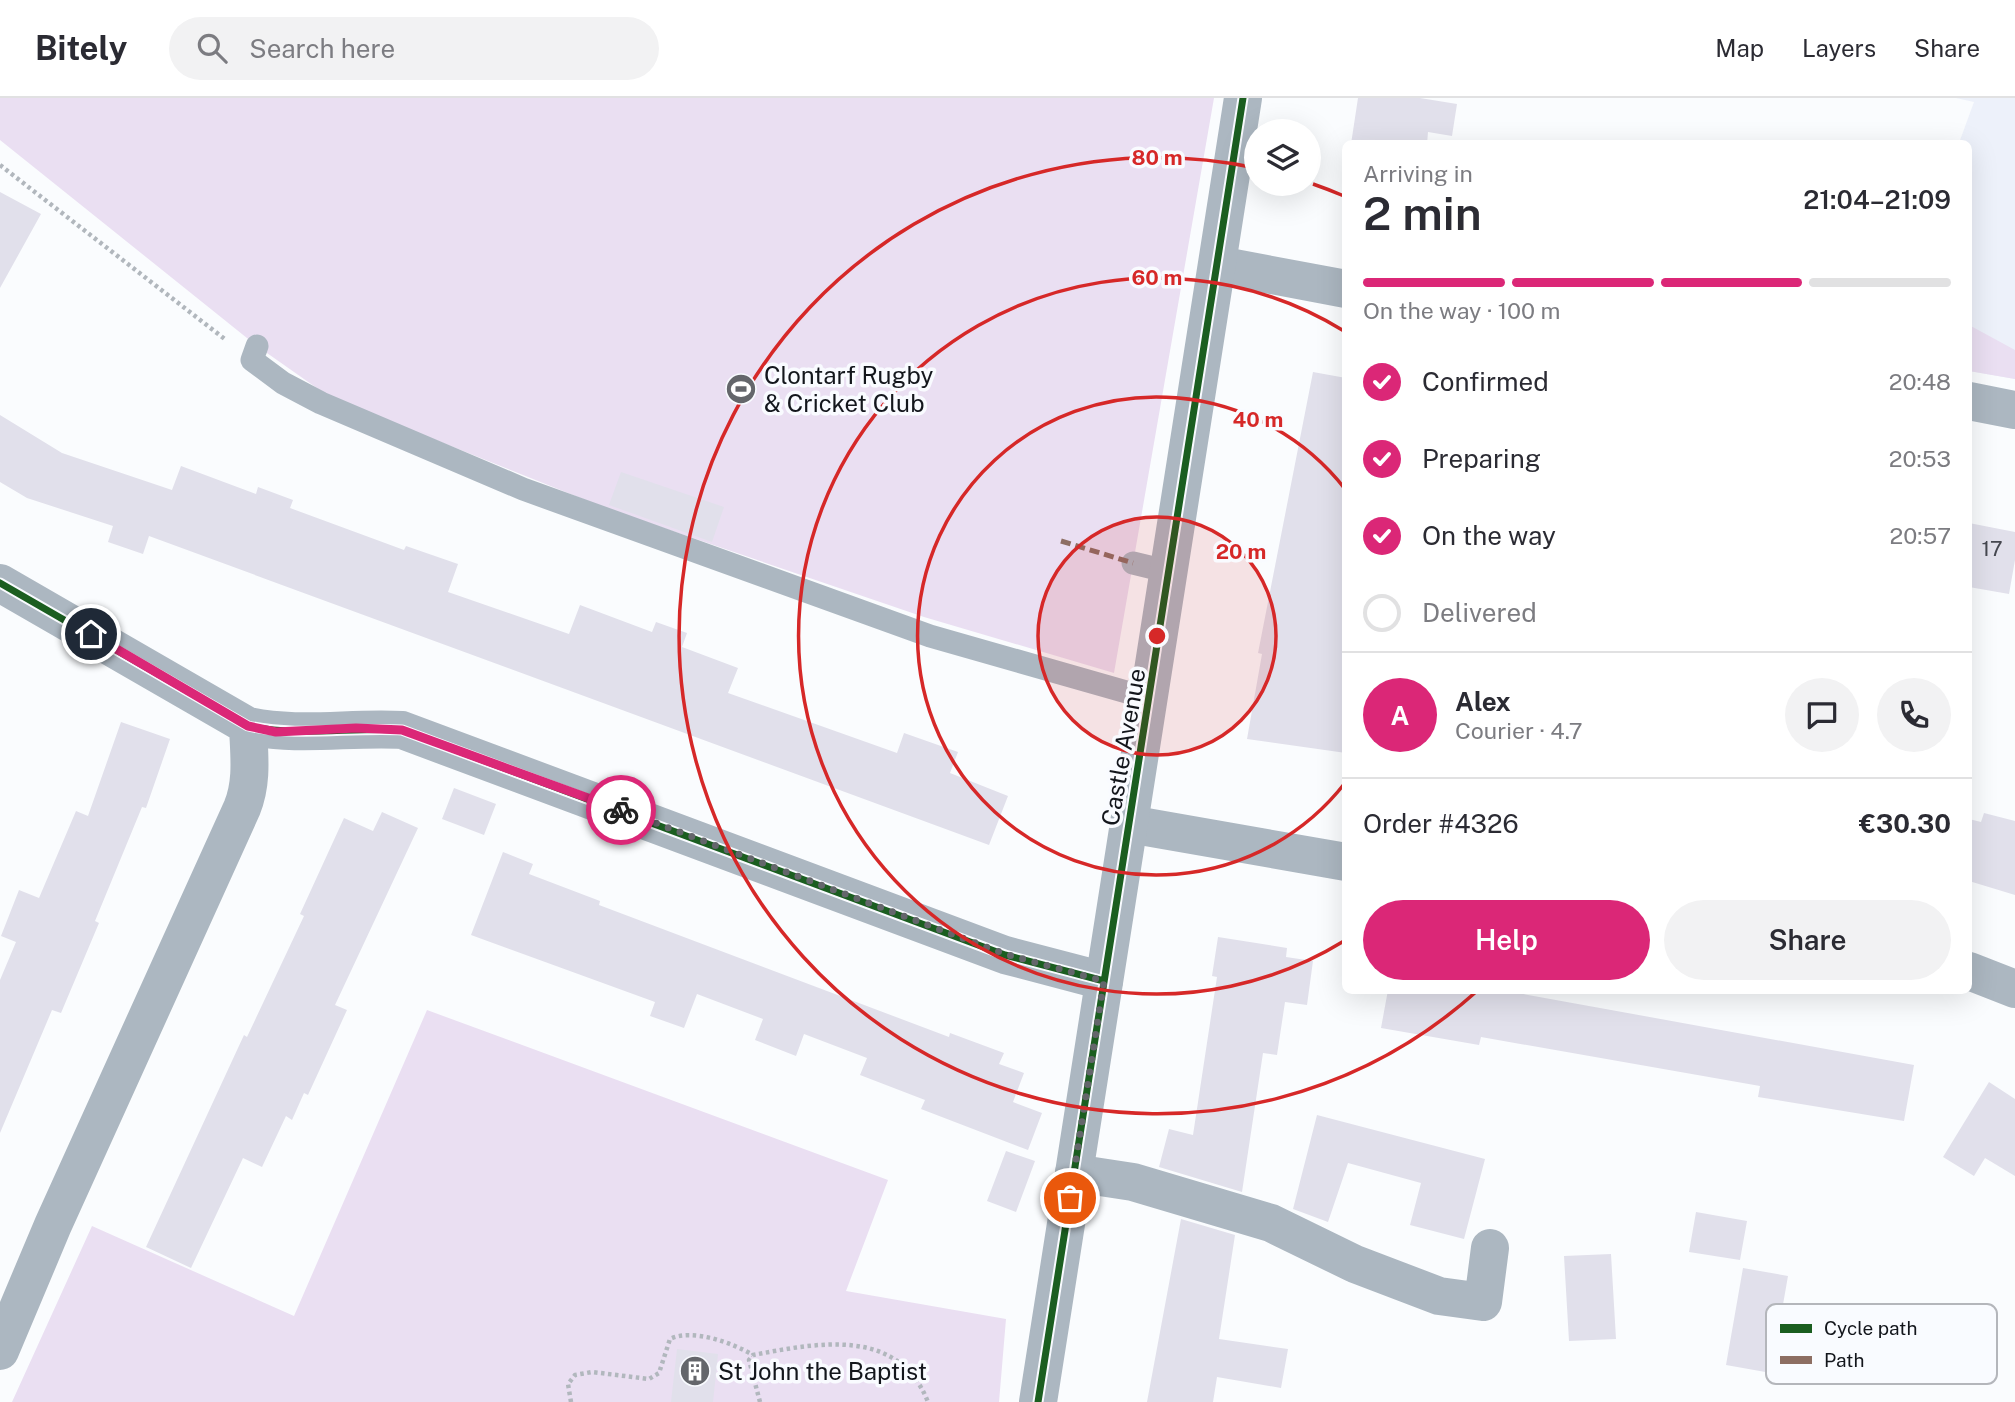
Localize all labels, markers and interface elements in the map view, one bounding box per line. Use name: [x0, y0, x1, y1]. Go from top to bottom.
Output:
search box: [169, 17, 659, 80]
text: Bitely: [35, 29, 127, 67]
icon: search: [193, 29, 231, 67]
text: Search here: [249, 33, 395, 64]
text: Map: [1715, 34, 1764, 62]
text: Layers: [1802, 34, 1876, 62]
text: Share: [1914, 34, 1980, 62]
map controls: [1244, 119, 1321, 196]
button: layers: [1244, 119, 1321, 196]
text: 80 m: [1131, 145, 1183, 170]
text: Arriving in: [1363, 160, 1473, 187]
text: 21:04–21:09: [1803, 184, 1951, 215]
text: 2 min: [1363, 186, 1482, 240]
text: 60 m: [1132, 265, 1182, 290]
text: On the way · 100 m: [1363, 297, 1560, 324]
place label: Clontarf Rugby & Cricket Club: [764, 361, 934, 417]
icon: check: [1363, 363, 1401, 401]
text: Confirmed: [1422, 366, 1549, 397]
text: 20:48: [1889, 368, 1951, 395]
sports icon: Clontarf Rugby & Cricket Club: [724, 372, 758, 406]
text: 40 m: [1233, 407, 1283, 432]
icon: check: [1363, 440, 1401, 478]
text: Preparing: [1422, 443, 1541, 474]
text: 20:53: [1889, 445, 1951, 472]
icon: check: [1363, 517, 1401, 555]
text: On the way: [1422, 520, 1556, 551]
text: 20:57: [1889, 522, 1951, 549]
house number: 17: [1981, 536, 2003, 561]
text: 20 m: [1216, 539, 1266, 564]
text: Delivered: [1422, 597, 1537, 628]
pin: [61, 604, 121, 664]
icon: home: [72, 615, 110, 653]
centre of rings: [1145, 624, 1169, 648]
street label: Castle Avenue: [1095, 666, 1151, 828]
button: chat: [1785, 678, 1859, 752]
button: phone: [1877, 678, 1951, 752]
text: Alex: [1455, 686, 1511, 717]
text: A: [1391, 700, 1409, 731]
text: Courier · 4.7: [1455, 717, 1583, 744]
courier: [586, 775, 656, 845]
icon: bike: [602, 791, 640, 829]
text: Order #4326: [1363, 808, 1519, 839]
text: €30.30: [1859, 808, 1951, 839]
button: Help: [1363, 900, 1650, 980]
button: Share: [1664, 900, 1951, 980]
pin: [1040, 1168, 1100, 1228]
icon: bag: [1051, 1179, 1089, 1217]
legend: [1766, 1304, 1997, 1384]
text: Cycle path: [1824, 1317, 1917, 1339]
text: Path: [1824, 1349, 1864, 1371]
building icon: St John the Baptist: [678, 1354, 712, 1388]
place label: St John the Baptist: [718, 1357, 927, 1385]

